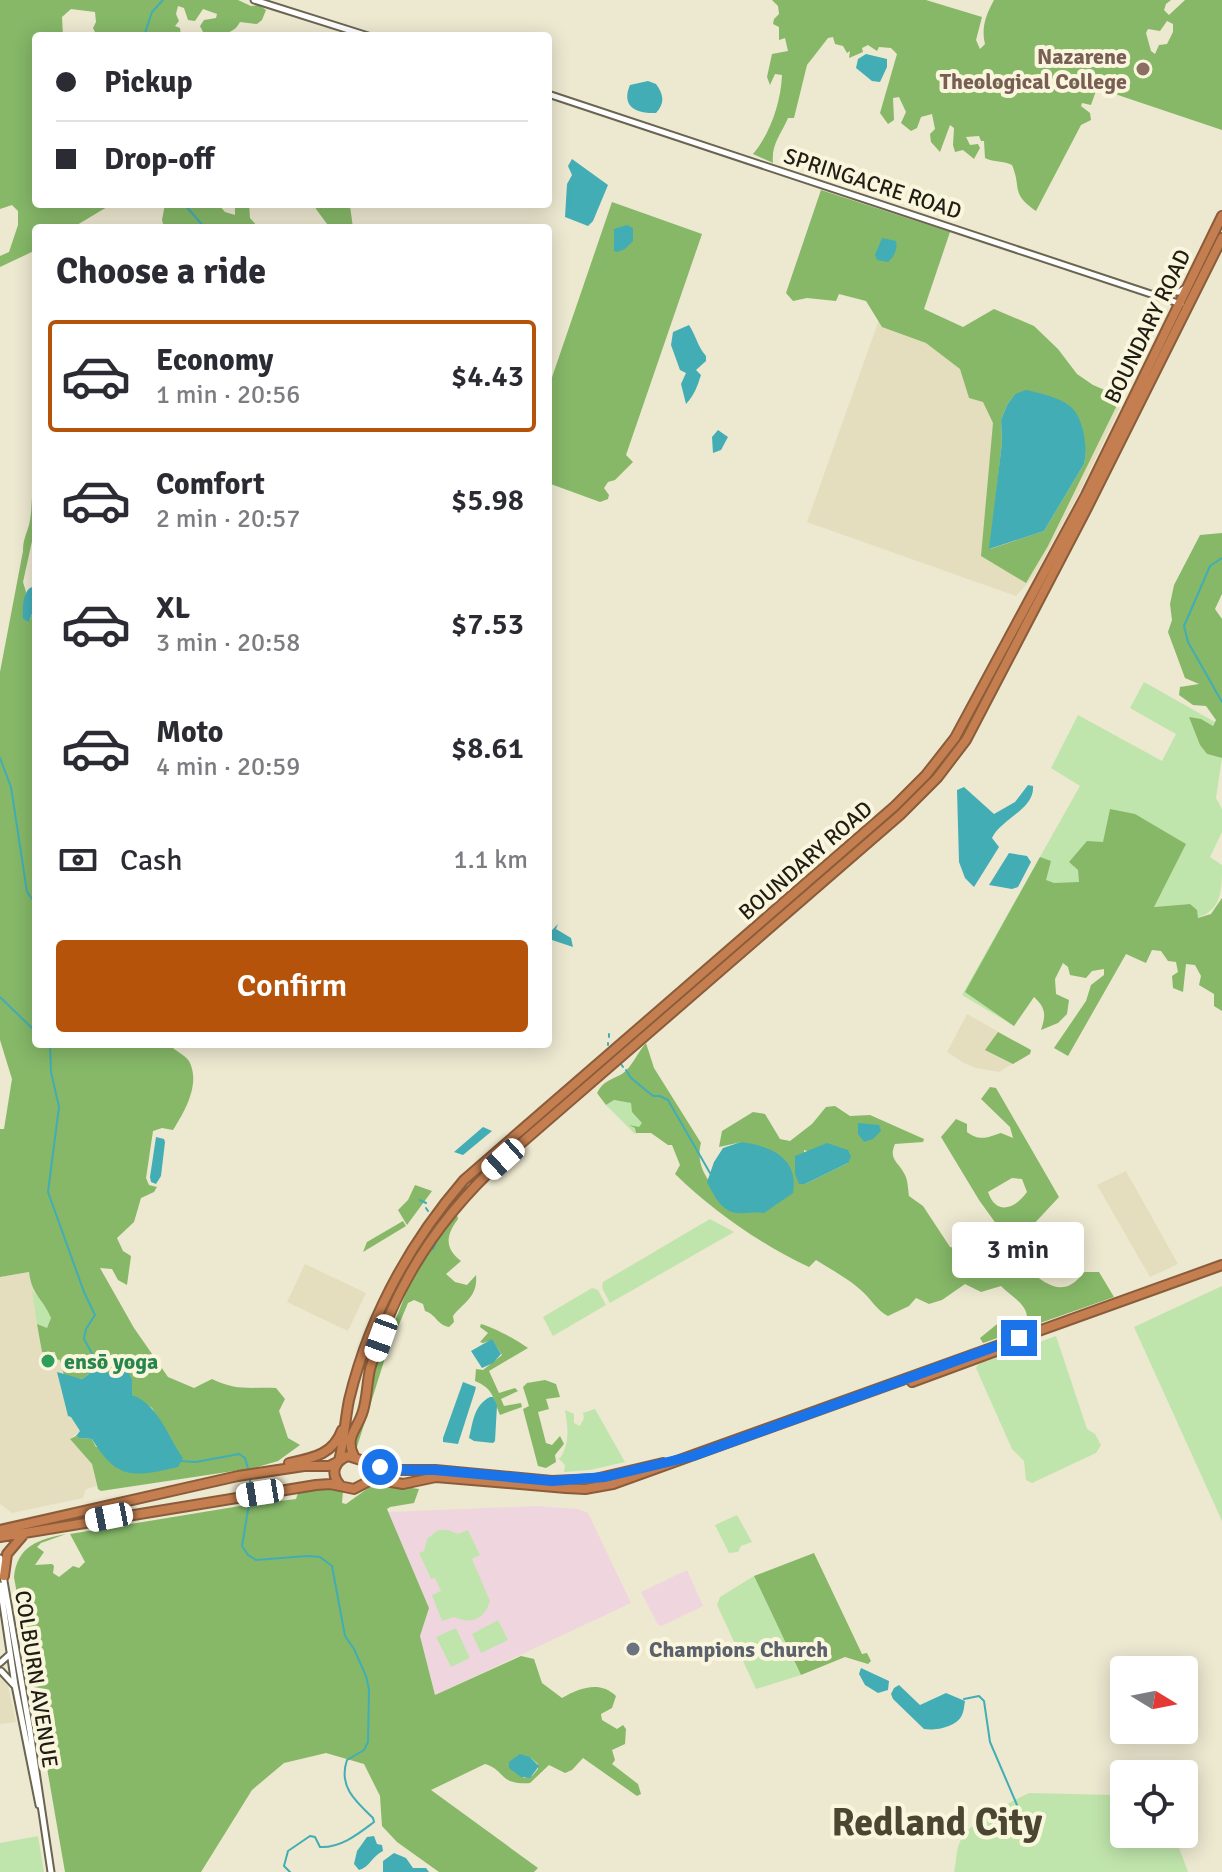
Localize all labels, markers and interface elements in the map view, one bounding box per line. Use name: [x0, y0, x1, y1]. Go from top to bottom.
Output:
place label: Nazarene Theological College: [940, 43, 1127, 95]
marker: Nazarene Theological College: [1134, 60, 1152, 78]
text: Pickup: [104, 64, 193, 101]
text: Drop-off: [104, 141, 214, 178]
street label: SPRINGACRE ROAD: [781, 142, 965, 225]
street label: BOUNDARY ROAD: [1098, 245, 1196, 408]
text: Choose a ride: [56, 249, 266, 294]
icon: car: [60, 340, 132, 412]
text: Economy: [156, 342, 273, 379]
text: $4.43: [451, 358, 524, 395]
text: 1 min · 20:56: [156, 379, 300, 411]
icon: car: [60, 464, 132, 536]
text: Comfort: [156, 466, 265, 503]
text: $5.98: [451, 482, 524, 519]
text: 2 min · 20:57: [156, 503, 300, 535]
icon: car: [60, 588, 132, 660]
text: XL: [156, 590, 190, 627]
text: $7.53: [451, 606, 524, 643]
text: 3 min · 20:58: [156, 627, 300, 659]
icon: car: [60, 712, 132, 784]
text: Moto: [156, 714, 223, 751]
text: $8.61: [451, 730, 524, 767]
text: 4 min · 20:59: [156, 751, 300, 783]
street label: BOUNDARY ROAD: [733, 795, 878, 926]
icon: cash: [56, 838, 100, 882]
text: Cash: [120, 842, 183, 879]
text: 1.1 km: [454, 844, 528, 876]
button: Confirm: [56, 940, 528, 1032]
car: [477, 1134, 529, 1184]
callout: 3 min: [953, 1222, 1085, 1278]
text: 3 min: [987, 1234, 1049, 1266]
car: [362, 1311, 400, 1365]
route end: [1001, 1320, 1037, 1356]
place label: ensō yoga: [64, 1348, 158, 1375]
marker: ensō yoga: [39, 1352, 57, 1370]
route start: [362, 1449, 398, 1485]
car: [234, 1477, 286, 1509]
car: [83, 1501, 135, 1533]
street label: COLBURN AVENUE: [9, 1588, 64, 1770]
place label: Champions Church: [649, 1636, 828, 1663]
marker: Champions Church: [624, 1640, 642, 1658]
north arrow: [1110, 1656, 1198, 1744]
map controls: [1110, 1656, 1198, 1848]
button: locate: [1110, 1760, 1198, 1848]
district label: Redland City: [831, 1799, 1043, 1846]

